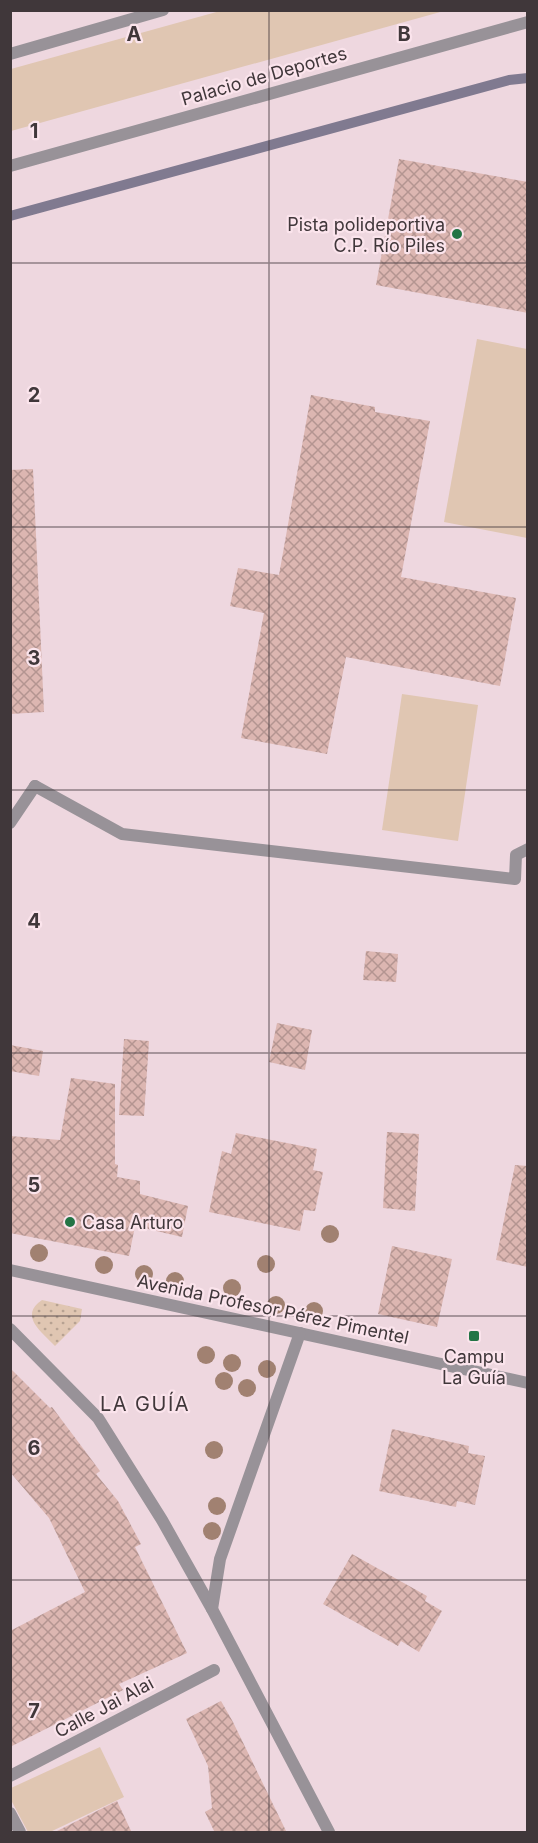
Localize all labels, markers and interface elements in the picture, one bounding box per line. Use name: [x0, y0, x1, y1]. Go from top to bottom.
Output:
text: A: [127, 22, 142, 46]
text: B: [397, 22, 411, 46]
street label: Palacio de Deportes: [179, 42, 349, 110]
text: 1: [30, 119, 38, 143]
place label: Pista polideportiva C.P. Río Piles: [287, 214, 445, 256]
marker: Pista polideportiva C.P. Río Piles: [450, 227, 464, 241]
text: 2: [28, 383, 40, 407]
text: 3: [28, 646, 40, 670]
text: 4: [27, 909, 41, 933]
text: 5: [28, 1173, 40, 1197]
place label: Casa Arturo: [82, 1212, 183, 1233]
marker: Casa Arturo: [63, 1215, 77, 1229]
street label: Avenida Profesor Pérez Pimentel: [135, 1270, 411, 1348]
marker: Campu La Guía: [467, 1329, 481, 1343]
place label: Campu La Guía: [442, 1346, 506, 1388]
district label: LA GUÍA: [100, 1391, 190, 1416]
text: 6: [28, 1436, 41, 1460]
street label: Calle Jai Alai: [51, 1672, 157, 1742]
text: 7: [28, 1699, 40, 1723]

